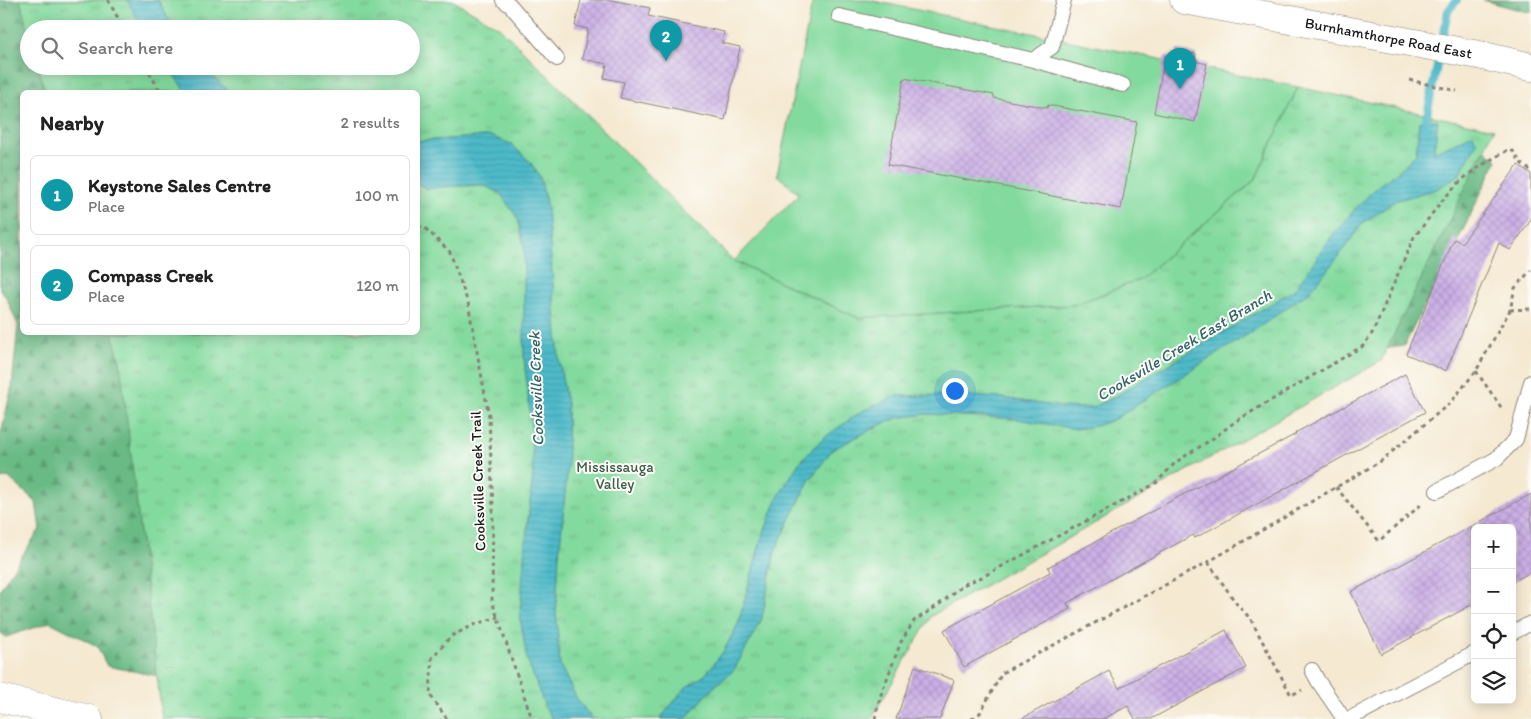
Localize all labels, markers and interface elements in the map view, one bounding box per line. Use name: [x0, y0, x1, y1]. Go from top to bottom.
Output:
street label: Burnhamthorpe Road East: [1303, 14, 1474, 63]
search box: [20, 20, 420, 75]
pin: 2: [650, 20, 682, 61]
icon: search: [38, 34, 66, 62]
text: Search here: [78, 36, 173, 59]
pin: 1: [1164, 48, 1196, 89]
text: Nearby: [40, 110, 104, 135]
text: 2 results: [340, 113, 400, 132]
text: Keystone Sales Centre: [88, 174, 271, 197]
text: 1: [53, 186, 61, 205]
text: 100 m: [355, 186, 399, 205]
text: Place: [88, 197, 125, 216]
text: Compass Creek: [88, 264, 213, 287]
text: 2: [53, 276, 61, 295]
text: 120 m: [356, 276, 399, 295]
water label: Cooksville Creek East Branch: [1093, 285, 1275, 405]
text: Place: [88, 287, 125, 306]
water label: Cooksville Creek: [524, 331, 547, 446]
your location: [942, 378, 968, 404]
street label: Cooksville Creek Trail: [467, 410, 489, 551]
park label: Mississauga Valley: [576, 458, 654, 493]
map controls: [1471, 524, 1516, 704]
button: +: [1471, 524, 1516, 569]
button: −: [1471, 569, 1516, 614]
button: locate: [1471, 614, 1516, 659]
button: layers: [1471, 659, 1516, 704]

